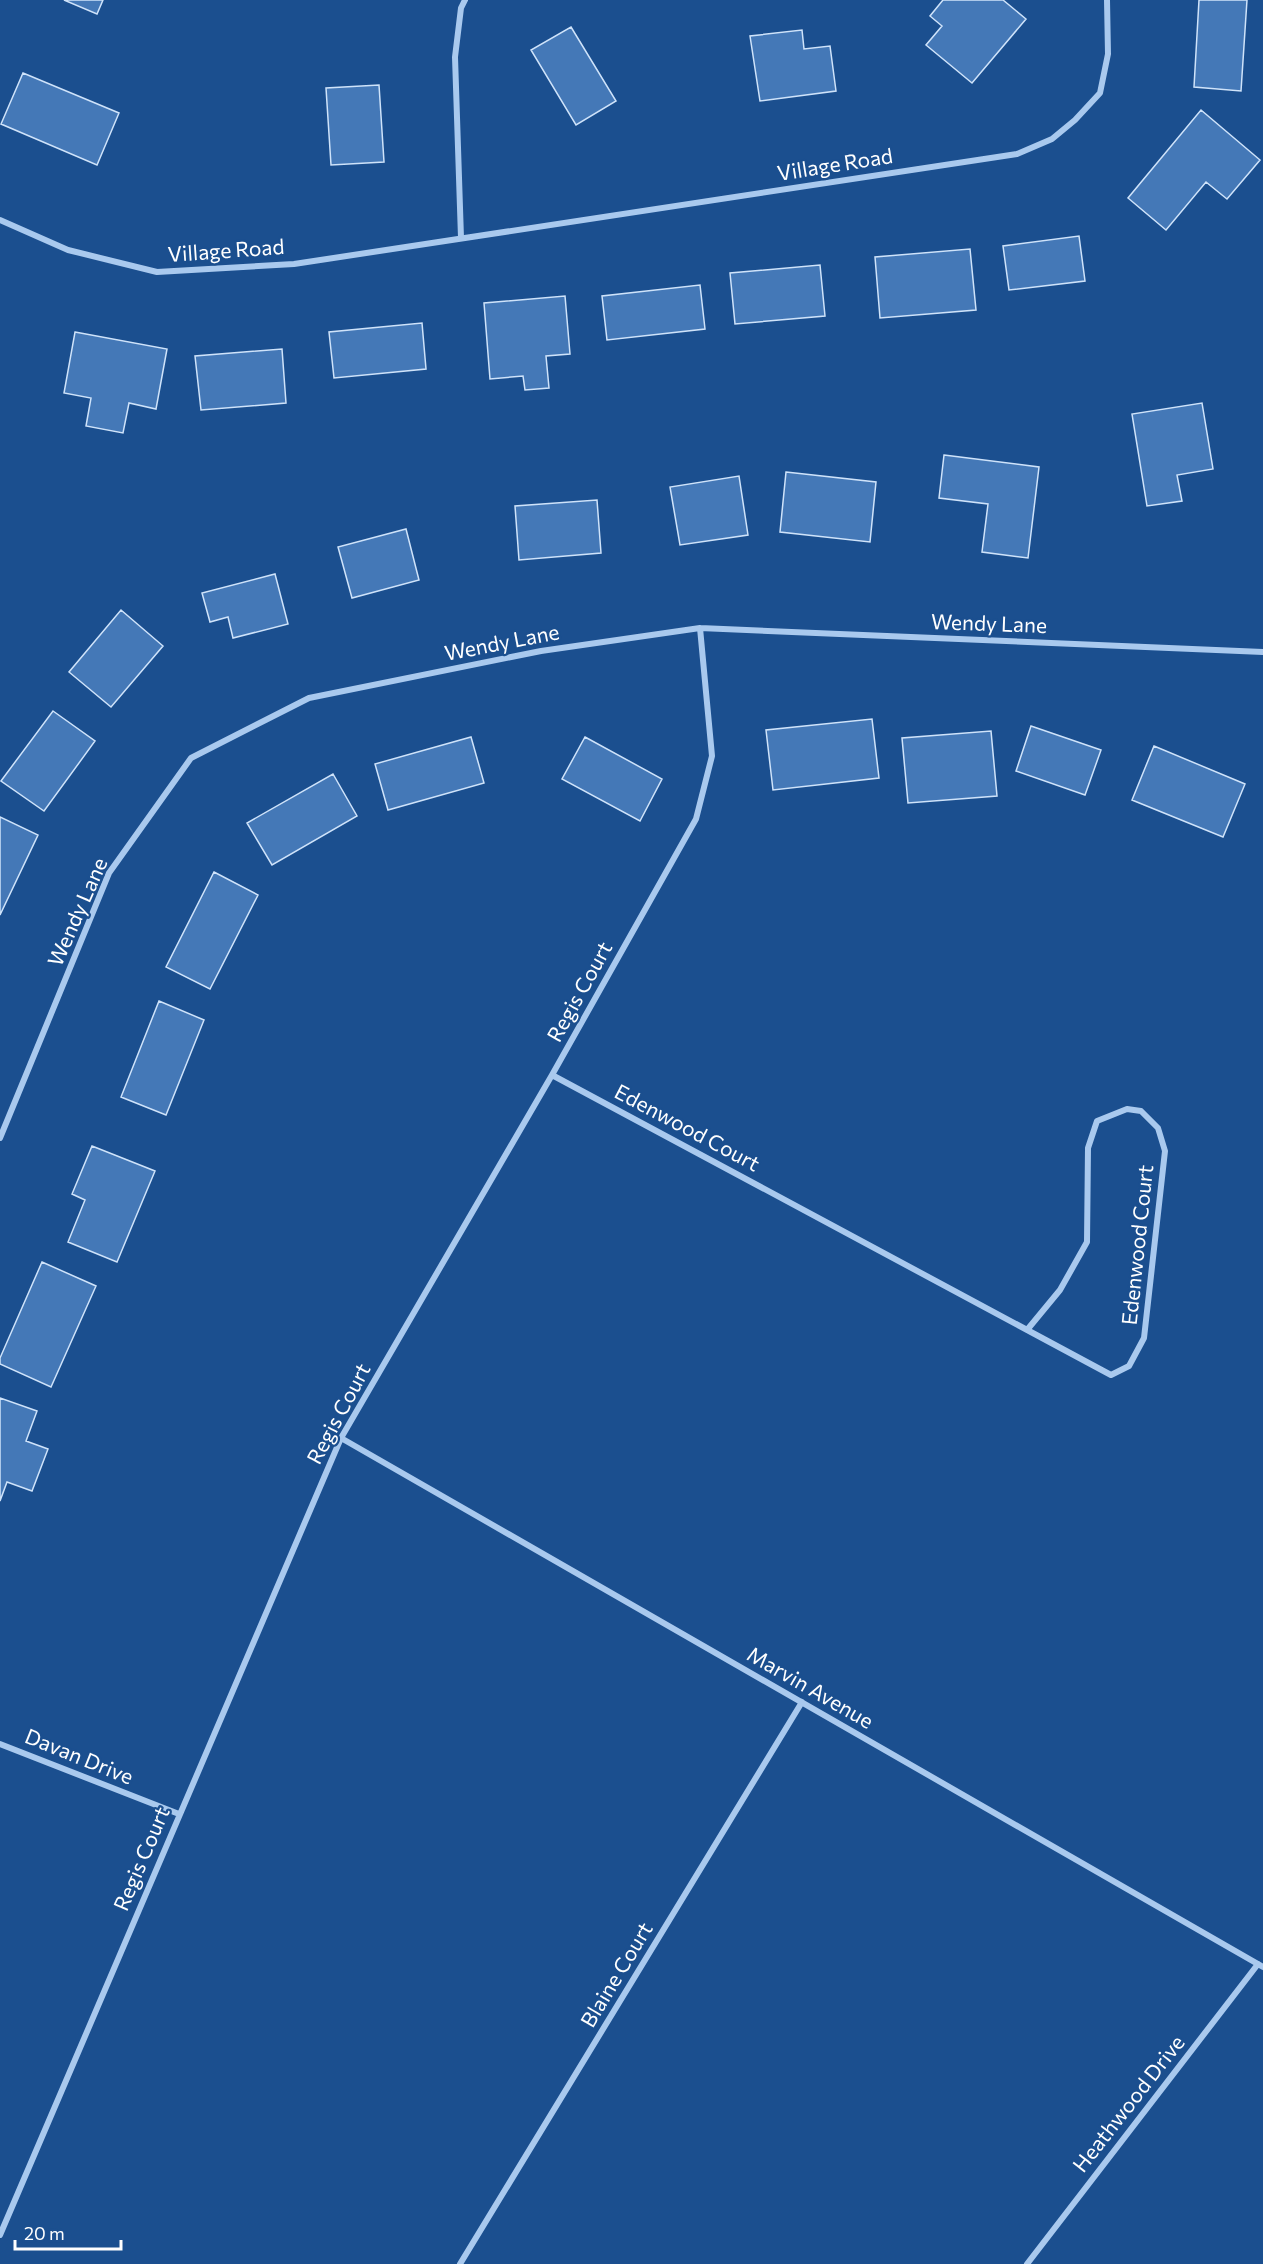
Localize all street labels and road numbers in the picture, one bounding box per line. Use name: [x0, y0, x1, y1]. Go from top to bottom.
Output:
street label: Village Road: [775, 142, 894, 185]
street label: Village Road: [167, 233, 285, 266]
street label: Wendy Lane: [931, 608, 1048, 637]
street label: Wendy Lane: [442, 618, 561, 665]
street label: Wendy Lane: [42, 853, 112, 970]
street label: Regis Court: [541, 937, 616, 1046]
street label: Edenwood Court: [611, 1078, 765, 1175]
street label: Edenwood Court: [1116, 1164, 1157, 1326]
street label: Regis Court: [301, 1359, 375, 1468]
street label: Marvin Avenue: [743, 1641, 878, 1733]
street label: Davan Drive: [22, 1723, 137, 1789]
street label: Regis Court: [108, 1803, 174, 1914]
street label: Blaine Court: [575, 1917, 657, 2031]
street label: Heathwood Drive: [1067, 2030, 1189, 2176]

